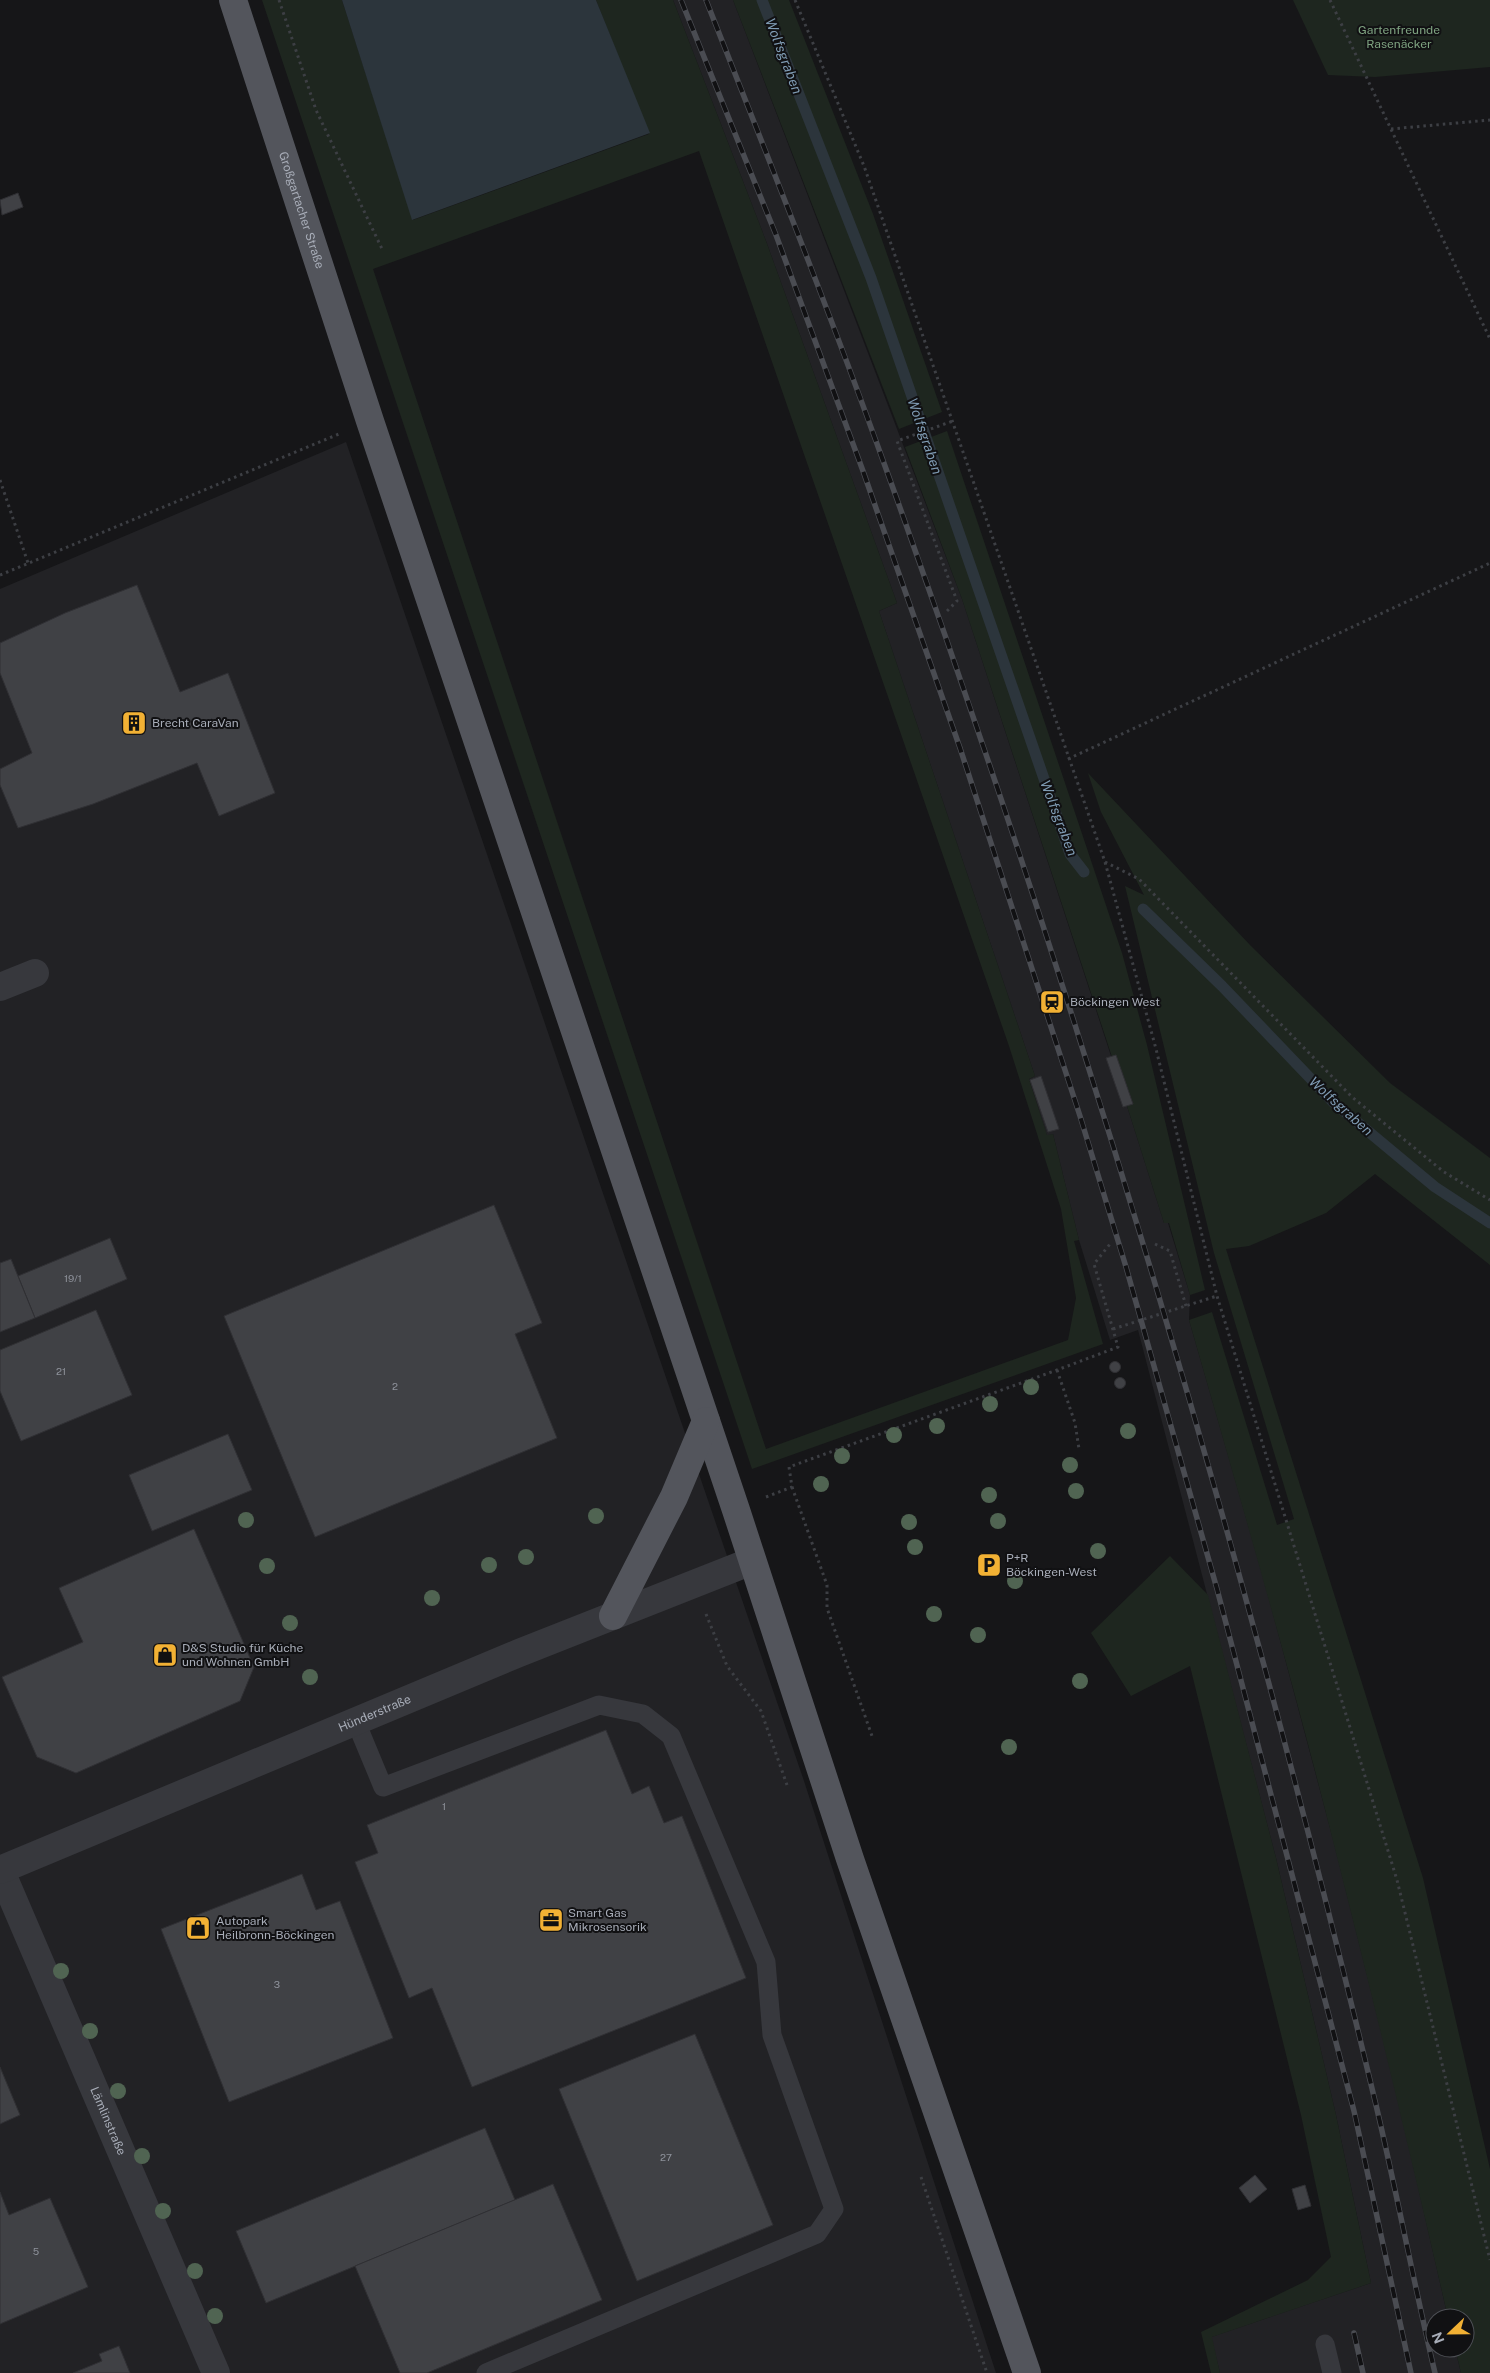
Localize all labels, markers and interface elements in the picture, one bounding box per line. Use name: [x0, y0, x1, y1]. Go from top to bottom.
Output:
water label: Wolfsgraben: [762, 16, 806, 96]
park label: Gartenfreunde Rasenäcker: [1358, 23, 1440, 51]
street label: Großgartacher Straße: [276, 150, 327, 271]
water label: Wolfsgraben: [904, 396, 946, 477]
building icon: Brecht CaraVan: [121, 710, 147, 736]
place label: Brecht CaraVan: [152, 716, 239, 730]
water label: Wolfsgraben: [1037, 778, 1081, 858]
station icon: Böckingen West: [1039, 989, 1065, 1015]
place label: Böckingen West: [1070, 995, 1160, 1009]
water label: Wolfsgraben: [1306, 1073, 1376, 1139]
house number: 19/1: [64, 1272, 82, 1284]
house number: 21: [56, 1365, 66, 1377]
house number: 2: [392, 1380, 398, 1392]
place label: P+R Böckingen-West: [1006, 1551, 1097, 1579]
parking icon: P+R Böckingen-West: [976, 1552, 1002, 1578]
place label: D&S Studio für Küche und Wohnen GmbH: [182, 1641, 304, 1669]
shop icon: D&S Studio für Küche und Wohnen GmbH: [152, 1642, 178, 1668]
street label: Hünderstraße: [336, 1692, 413, 1735]
house number: 1: [442, 1800, 446, 1812]
place label: Smart Gas Mikrosensorik: [568, 1906, 647, 1934]
office icon: Smart Gas Mikrosensorik: [538, 1907, 564, 1933]
place label: Autopark Heilbronn-Böckingen: [216, 1914, 335, 1942]
shop icon: Autopark Heilbronn-Böckingen: [185, 1915, 211, 1941]
house number: 3: [274, 1978, 280, 1990]
street label: Lämlinstraße: [87, 2085, 129, 2157]
house number: 27: [660, 2151, 672, 2163]
house number: 5: [33, 2245, 39, 2257]
north arrow: [1425, 2308, 1475, 2358]
text: N: [1428, 2330, 1447, 2346]

